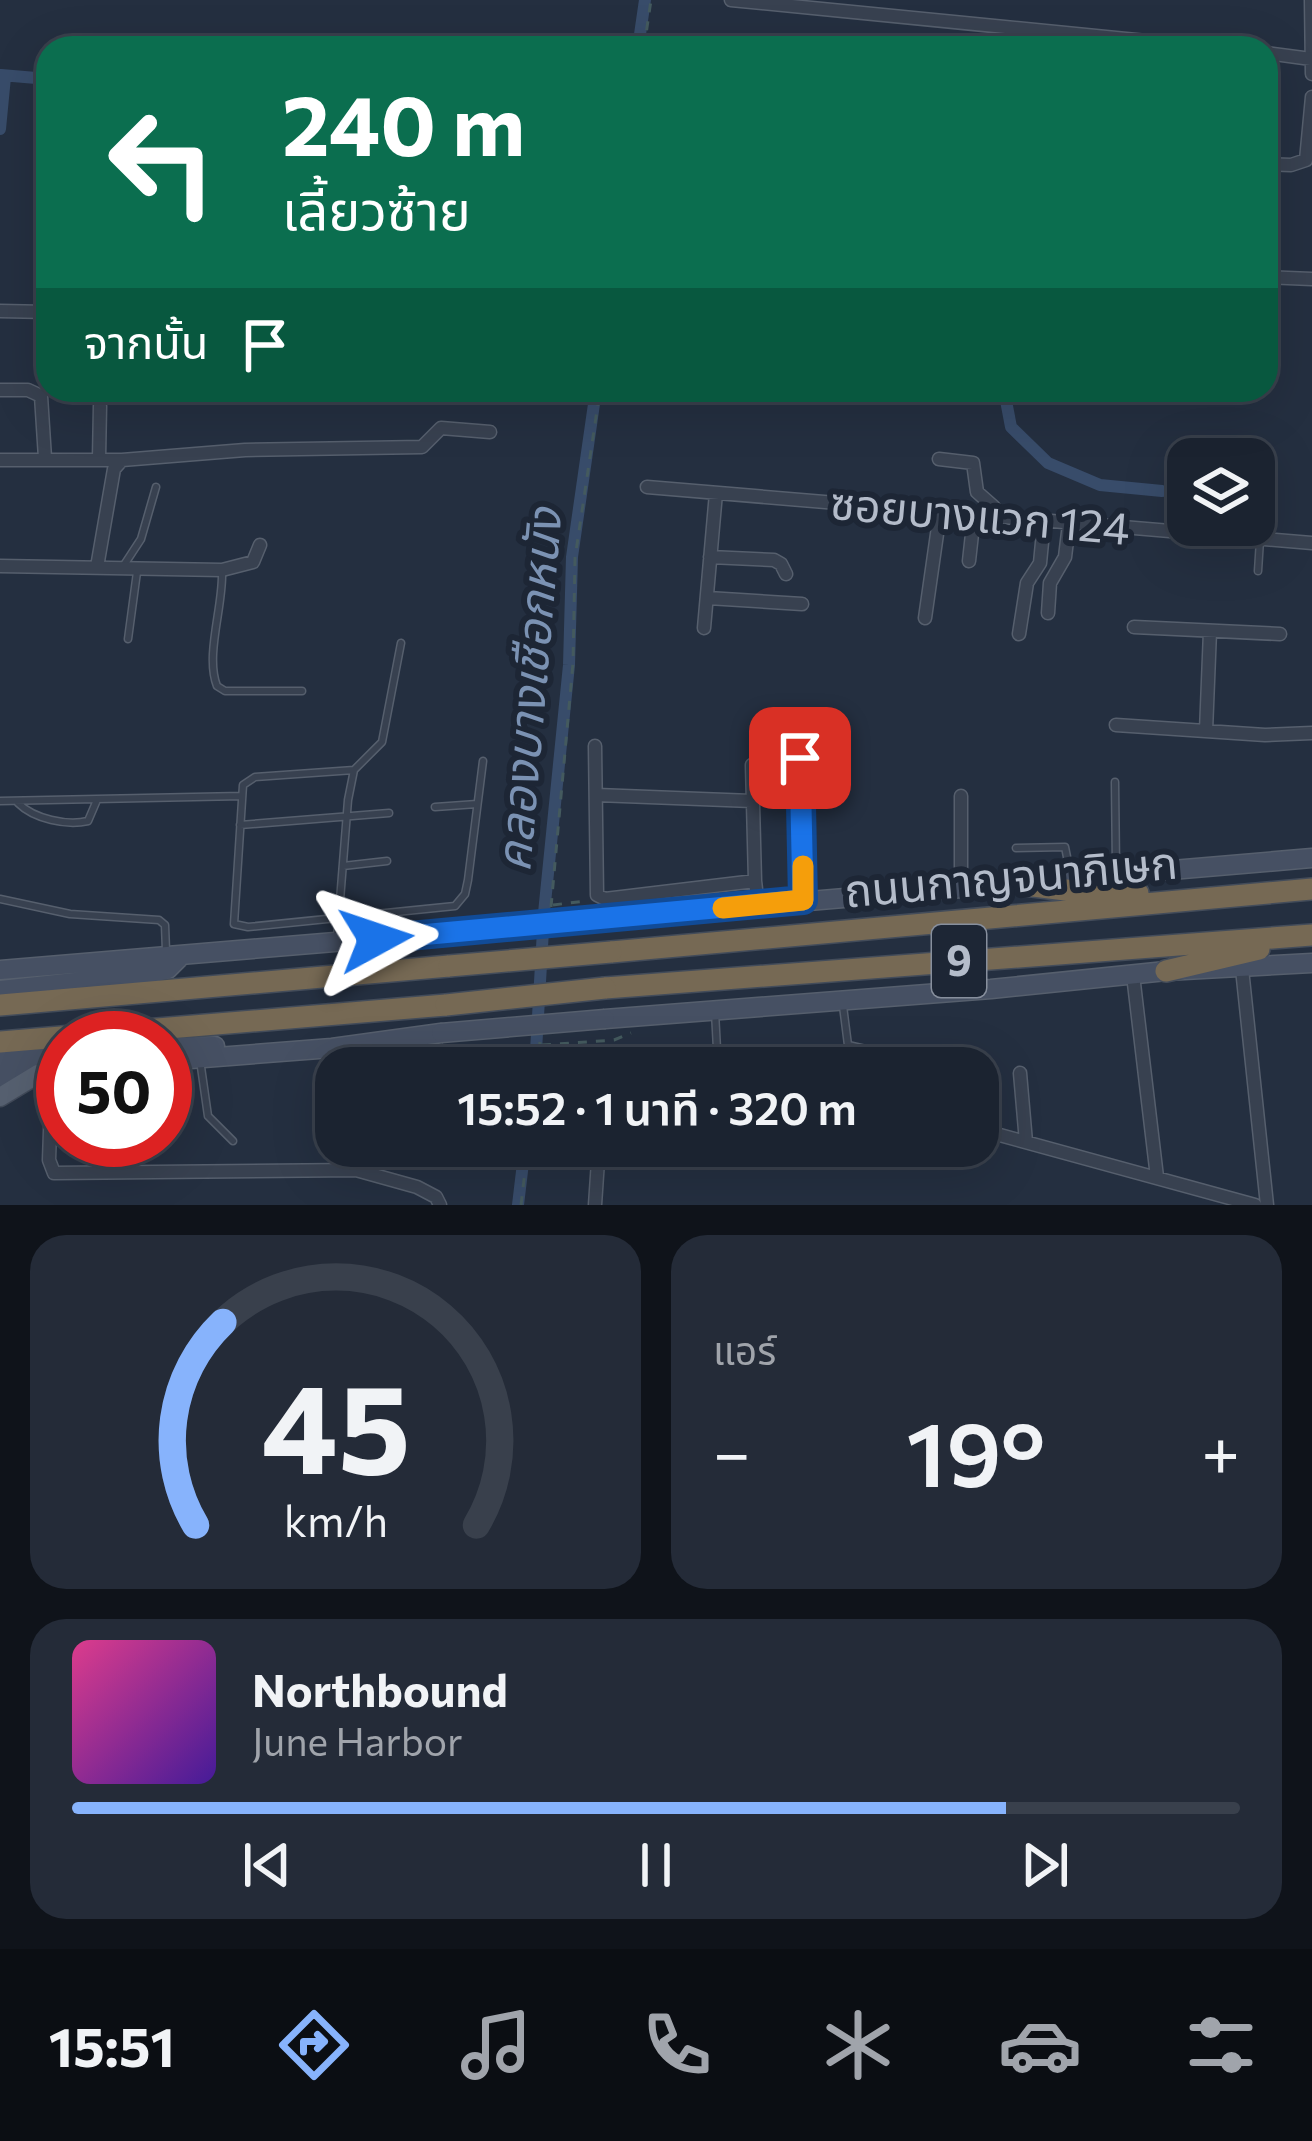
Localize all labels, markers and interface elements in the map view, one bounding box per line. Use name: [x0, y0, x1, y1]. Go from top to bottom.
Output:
text: 240 m: [282, 71, 525, 173]
icon: left: [84, 84, 240, 240]
text: เลี้ยวซ้าย: [282, 175, 471, 241]
icon: arrive: [232, 312, 298, 378]
text: จากนั้น: [84, 313, 208, 368]
map controls: [1167, 438, 1275, 546]
button: layers: [1167, 438, 1275, 546]
street label: ซอยบางแวก 124: [828, 473, 1132, 554]
water label: คลองบางเชือกหนัง: [481, 504, 572, 874]
pin: [749, 707, 851, 809]
icon: arrive: [767, 725, 833, 791]
street label: ถนนกาญจนาภิเษก: [842, 833, 1180, 916]
position arrow: [313, 876, 439, 1002]
road number: 9: [932, 925, 986, 997]
speed limit sign: 50: [36, 1011, 192, 1167]
text: 15:52 · 1 นาที · 320 m: [457, 1079, 857, 1134]
text: แอร์: [713, 1325, 776, 1373]
text: 45: [261, 1347, 410, 1500]
text: 19°: [906, 1395, 1045, 1506]
text: −: [713, 1410, 751, 1491]
text: +: [1201, 1410, 1240, 1491]
text: km/h: [283, 1493, 388, 1546]
text: Northbound: [252, 1661, 508, 1716]
text: June Harbor: [252, 1716, 463, 1764]
icon: previous: [234, 1832, 300, 1898]
icon: pause: [623, 1832, 689, 1898]
icon: next: [1012, 1832, 1078, 1898]
icon: directions: [272, 2003, 356, 2087]
icon: music: [454, 2003, 538, 2087]
icon: phone: [635, 2003, 719, 2087]
icon: climate: [816, 2003, 900, 2087]
icon: car: [998, 2003, 1082, 2087]
icon: filters: [1179, 2003, 1263, 2087]
text: 15:51: [49, 2012, 175, 2078]

